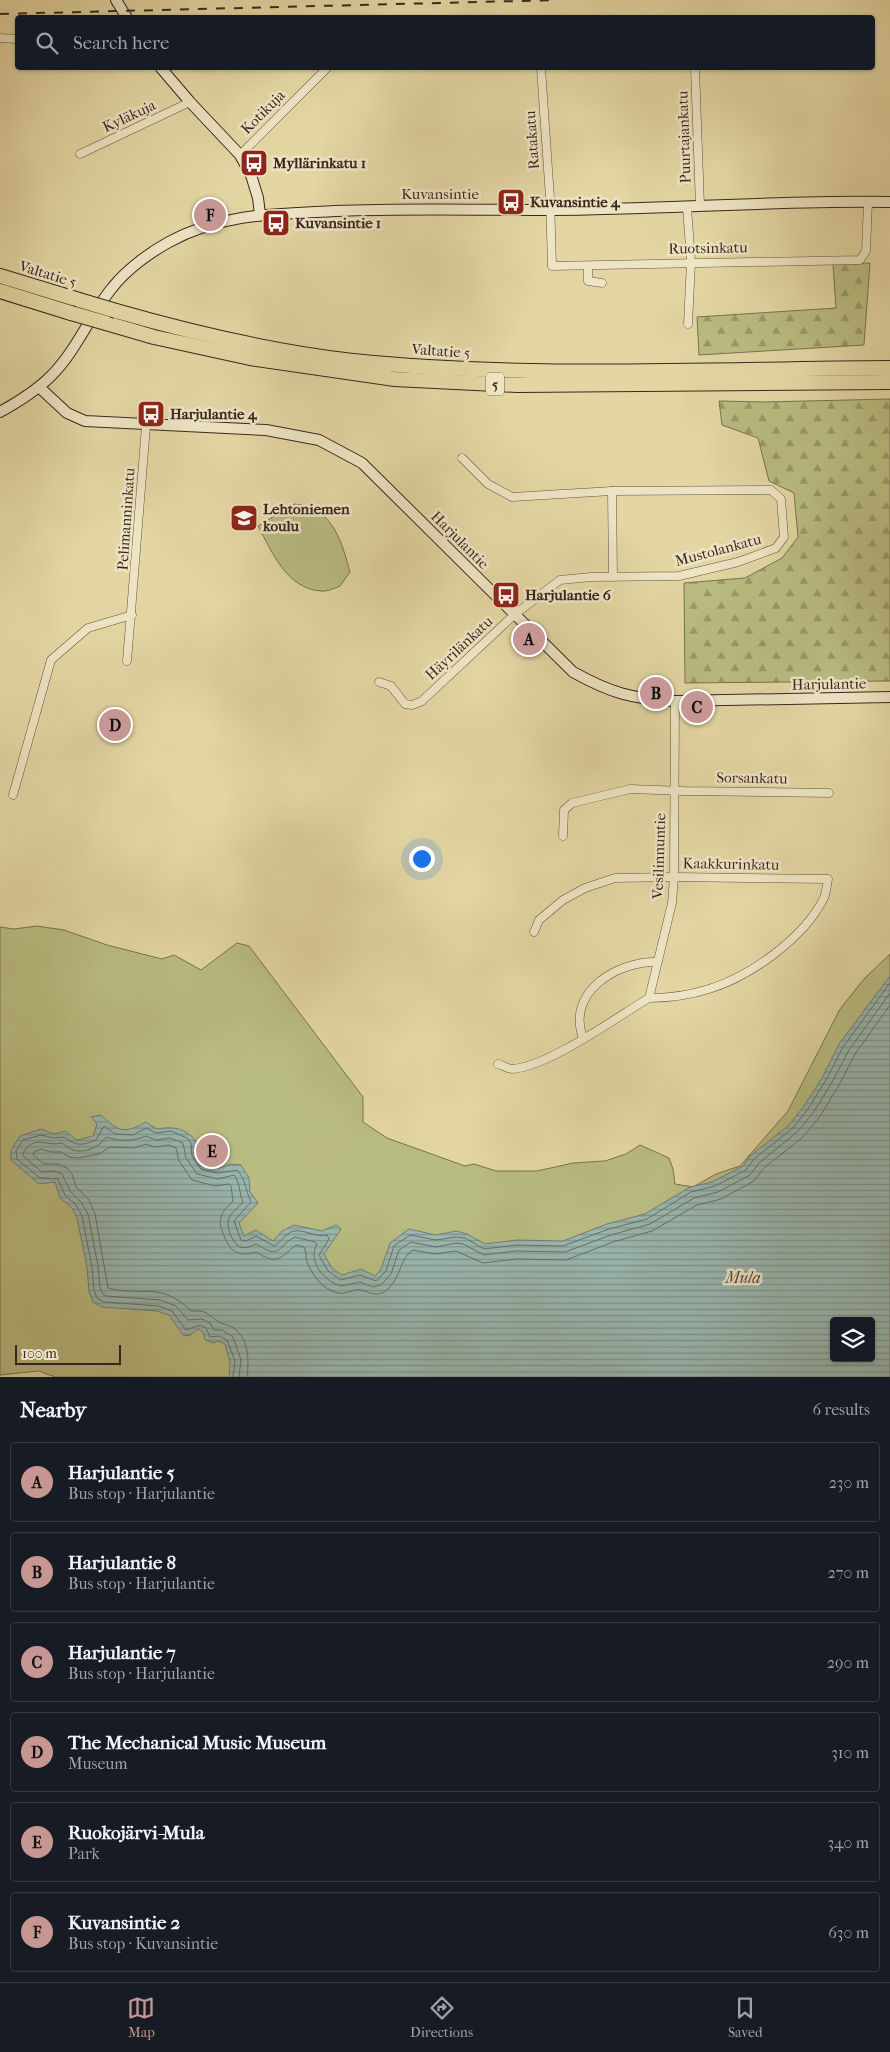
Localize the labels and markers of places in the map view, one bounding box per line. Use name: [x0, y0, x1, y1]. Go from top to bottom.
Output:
bus stop icon: Myllärinkatu 1: [239, 148, 269, 178]
place label: Myllärinkatu 1: [272, 154, 366, 172]
bus stop icon: Kuvansintie 4: [496, 187, 526, 217]
place label: Kuvansintie 4: [530, 193, 621, 211]
pin: F: [194, 196, 226, 234]
bus stop icon: Kuvansintie 1: [261, 208, 291, 238]
place label: Kuvansintie 1: [295, 214, 381, 232]
bus stop icon: Harjulantie 4: [136, 399, 166, 429]
place label: Harjulantie 4: [170, 405, 258, 423]
place label: Lehtoniemen koulu: [262, 500, 350, 535]
school or university icon: Lehtoniemen koulu: [229, 503, 259, 533]
bus stop icon: Harjulantie 6: [491, 580, 521, 610]
place label: Harjulantie 6: [525, 586, 612, 604]
pin: A: [513, 620, 545, 658]
pin: B: [640, 674, 672, 712]
pin: C: [681, 688, 713, 726]
pin: D: [99, 706, 131, 744]
pin: E: [196, 1132, 228, 1170]

